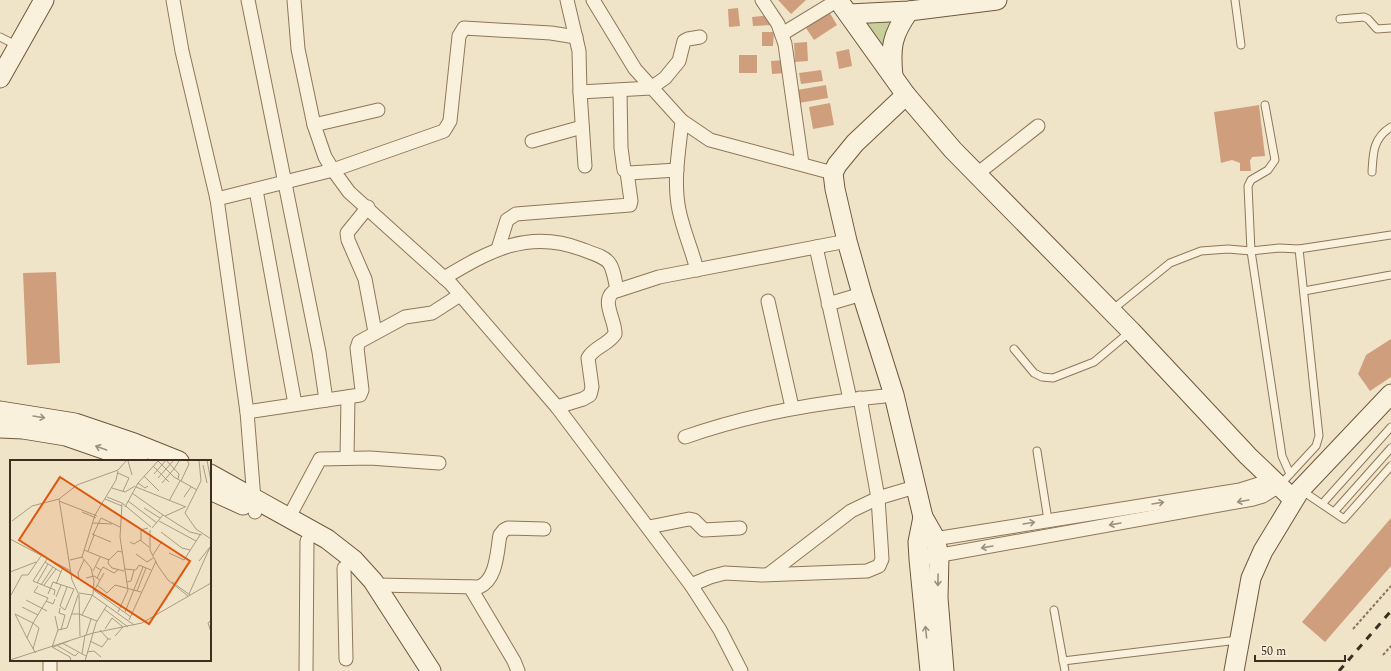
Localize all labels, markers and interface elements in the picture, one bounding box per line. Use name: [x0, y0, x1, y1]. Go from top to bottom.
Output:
one-way arrow: [32, 413, 45, 421]
one-way arrow: [96, 443, 108, 451]
inset map: [10, 460, 211, 661]
one-way arrow: [1237, 497, 1250, 505]
one-way arrow: [1151, 499, 1164, 507]
one-way arrow: [1022, 519, 1035, 527]
one-way arrow: [1109, 520, 1122, 528]
one-way arrow: [981, 543, 994, 551]
one-way arrow: [934, 573, 942, 586]
one-way arrow: [922, 626, 930, 639]
scale bar: [1255, 637, 1345, 663]
text: 50 m: [1261, 642, 1286, 661]

